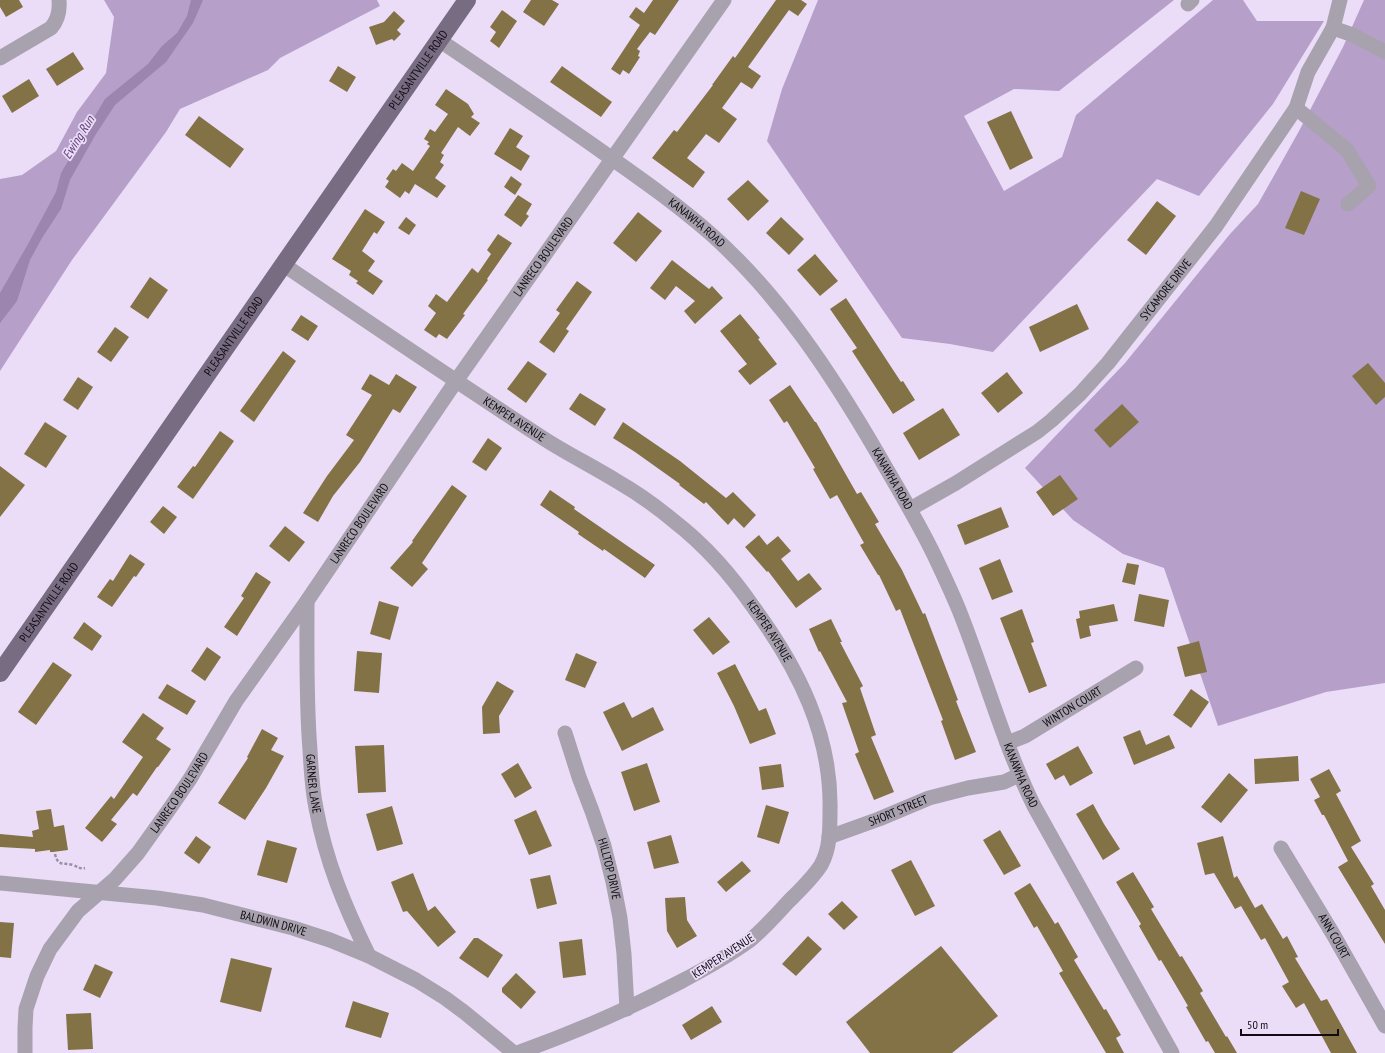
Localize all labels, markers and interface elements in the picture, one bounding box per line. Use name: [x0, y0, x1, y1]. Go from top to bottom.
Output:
street label: PLEASANTVILLE ROAD: [385, 27, 451, 112]
water label: Ewing Run: [59, 111, 99, 162]
street label: KANAWHA ROAD: [666, 194, 729, 250]
street label: LANRECO BOULEVARD: [510, 214, 576, 299]
street label: SYCAMORE DRIVE: [1136, 256, 1194, 323]
street label: PLEASANTVILLE ROAD: [200, 293, 266, 379]
street label: KEMPER AVENUE: [481, 393, 548, 445]
street label: KANAWHA ROAD: [869, 445, 916, 512]
street label: LANRECO BOULEVARD: [327, 480, 392, 566]
street label: PLEASANTVILLE ROAD: [16, 559, 81, 645]
street label: KEMPER AVENUE: [744, 597, 795, 664]
street label: WINTON COURT: [1040, 682, 1105, 730]
street label: KANAWHA ROAD: [1001, 741, 1042, 810]
street label: LANRECO BOULEVARD: [147, 749, 211, 836]
street label: GARNER LANE: [303, 754, 325, 815]
street label: SHORT STREET: [866, 791, 931, 829]
street label: HILLTOP DRIVE: [595, 836, 624, 901]
street label: BALDWIN DRIVE: [239, 907, 309, 939]
street label: ANN COURT: [1315, 911, 1354, 962]
street label: KEMPER AVENUE: [689, 930, 757, 981]
scale bar: [1241, 1011, 1338, 1037]
text: 50 m: [1247, 1017, 1268, 1032]

